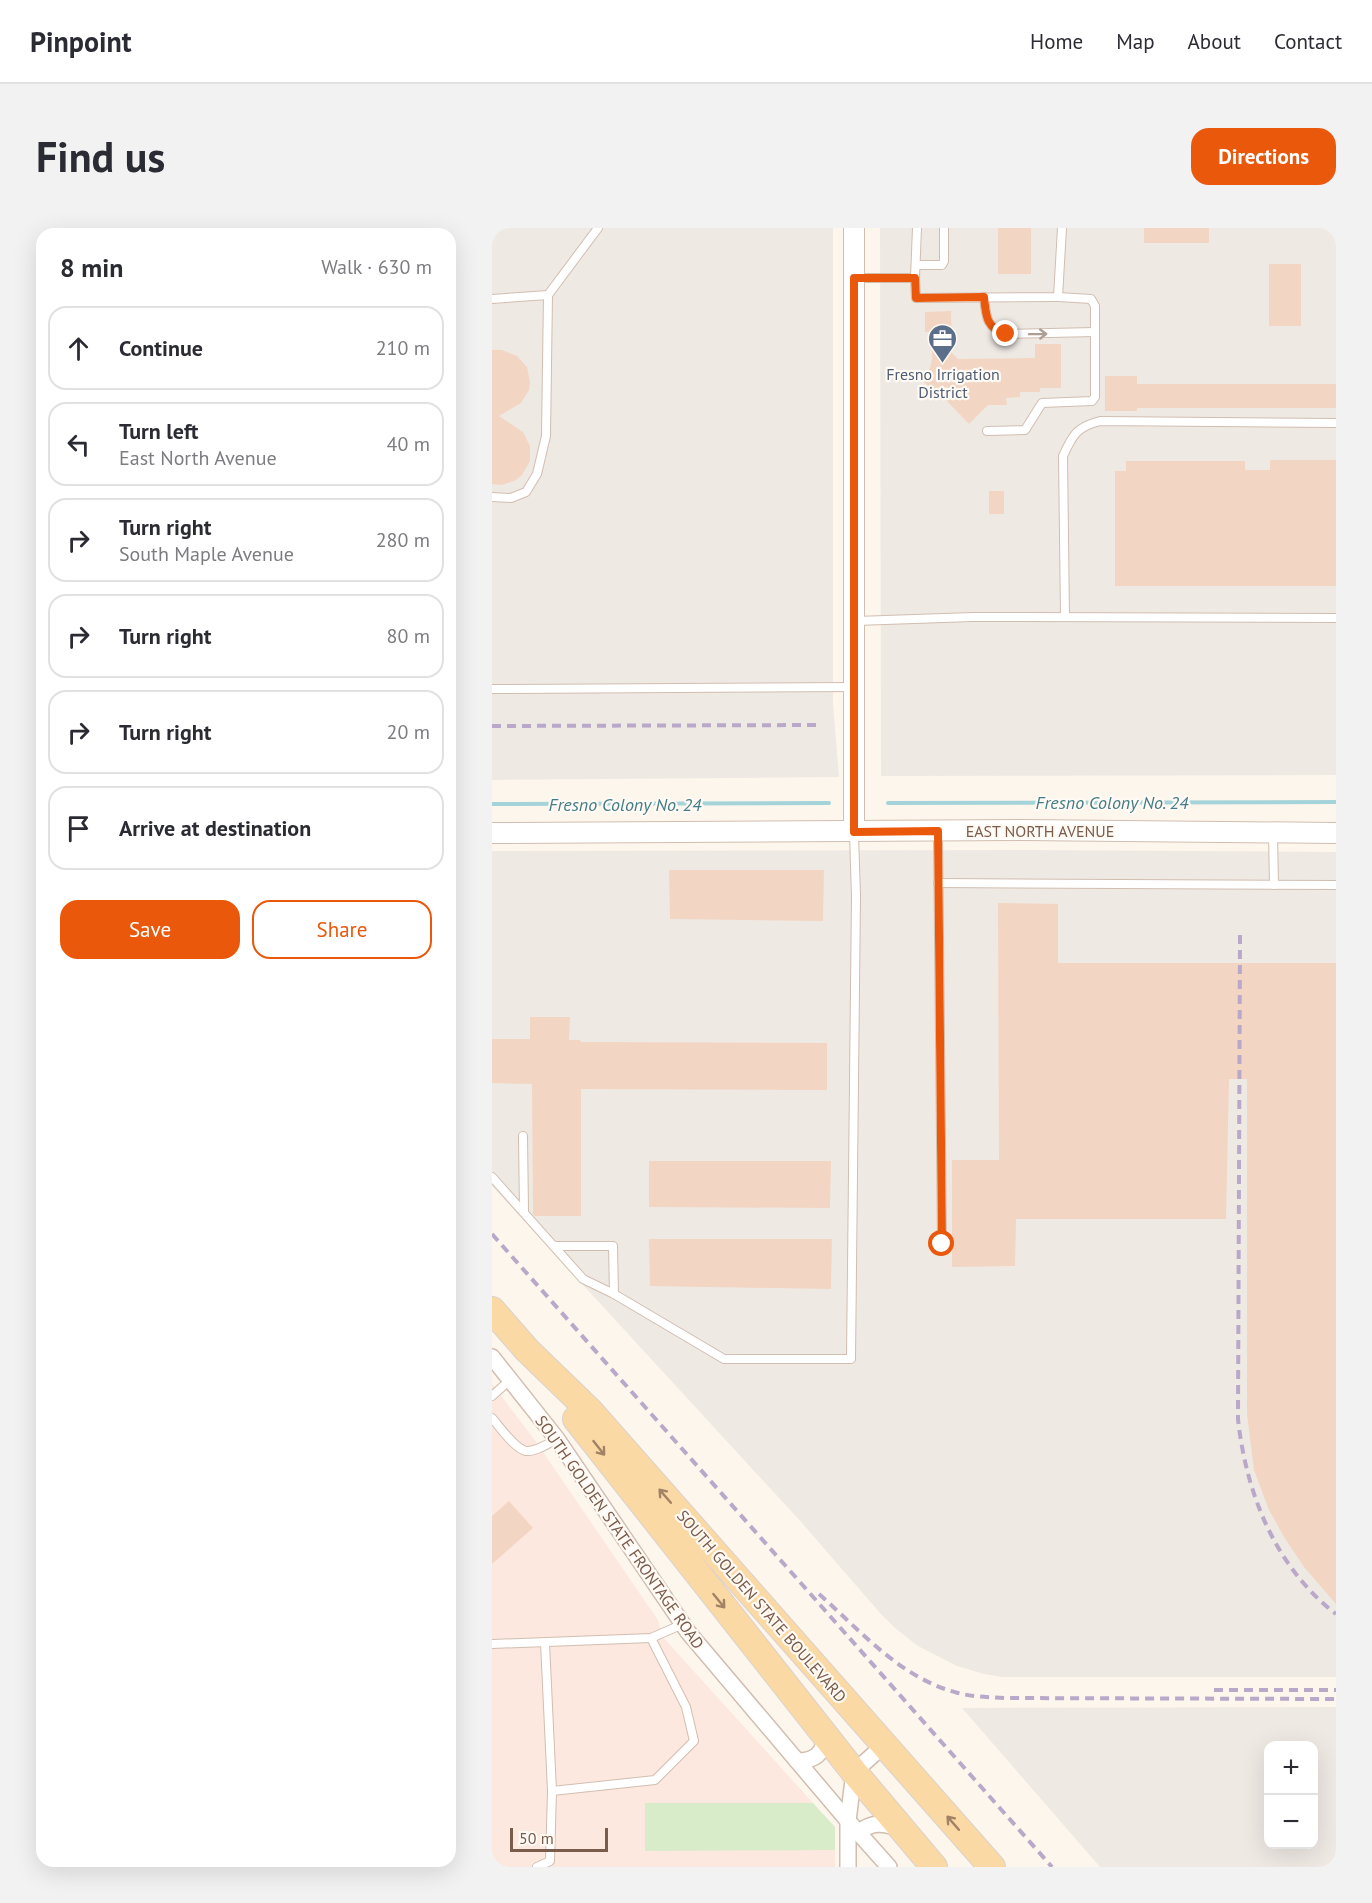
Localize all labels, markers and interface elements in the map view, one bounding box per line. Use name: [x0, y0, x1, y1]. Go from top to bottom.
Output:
text: Pinpoint: [30, 23, 132, 60]
text: Home: [1030, 28, 1083, 55]
text: Map: [1116, 28, 1155, 55]
text: About: [1188, 28, 1241, 55]
text: Contact: [1274, 28, 1342, 55]
button: Directions: [1191, 128, 1336, 185]
text: Find us: [36, 129, 165, 184]
text: 8 min: [60, 251, 123, 284]
text: Walk · 630 m: [321, 254, 432, 280]
route end: [992, 320, 1018, 346]
office icon: Fresno Irrigation District: [927, 322, 959, 364]
one-way arrow: [1027, 328, 1047, 339]
icon: ahead: [62, 332, 95, 365]
text: Continue: [119, 334, 203, 362]
text: 210 m: [376, 335, 430, 361]
place label: Fresno Irrigation District: [886, 364, 1000, 402]
text: Turn left: [119, 417, 199, 445]
icon: left: [62, 428, 95, 461]
text: 40 m: [387, 431, 430, 457]
text: East North Avenue: [119, 445, 277, 471]
text: Turn right: [119, 513, 211, 541]
icon: right: [62, 524, 95, 557]
text: 280 m: [376, 527, 430, 553]
text: South Maple Avenue: [119, 541, 294, 567]
icon: right: [62, 620, 95, 653]
text: Turn right: [119, 622, 211, 650]
text: 80 m: [387, 623, 430, 649]
icon: right: [62, 716, 95, 749]
text: Turn right: [119, 718, 211, 746]
text: 20 m: [387, 719, 430, 745]
water label: Fresno Colony No. 24: [1036, 791, 1189, 814]
water label: Fresno Colony No. 24: [549, 793, 702, 816]
icon: arrive: [62, 812, 95, 845]
text: Arrive at destination: [119, 814, 311, 842]
street label: EAST NORTH AVENUE: [966, 821, 1114, 841]
button: Save: [60, 900, 240, 959]
button: Share: [252, 900, 432, 959]
route start: [928, 1230, 954, 1256]
street label: SOUTH GOLDEN STATE FRONTAGE ROAD: [531, 1411, 709, 1653]
one-way arrow: [592, 1440, 605, 1456]
one-way arrow: [658, 1488, 671, 1504]
street label: SOUTH GOLDEN STATE BOULEVARD: [673, 1506, 851, 1706]
one-way arrow: [713, 1593, 726, 1609]
map controls: [1264, 1741, 1318, 1849]
button: +: [1264, 1741, 1318, 1795]
button: −: [1264, 1795, 1318, 1849]
one-way arrow: [946, 1816, 960, 1831]
scale bar: [510, 1825, 608, 1852]
text: 50 m: [519, 1828, 554, 1848]

